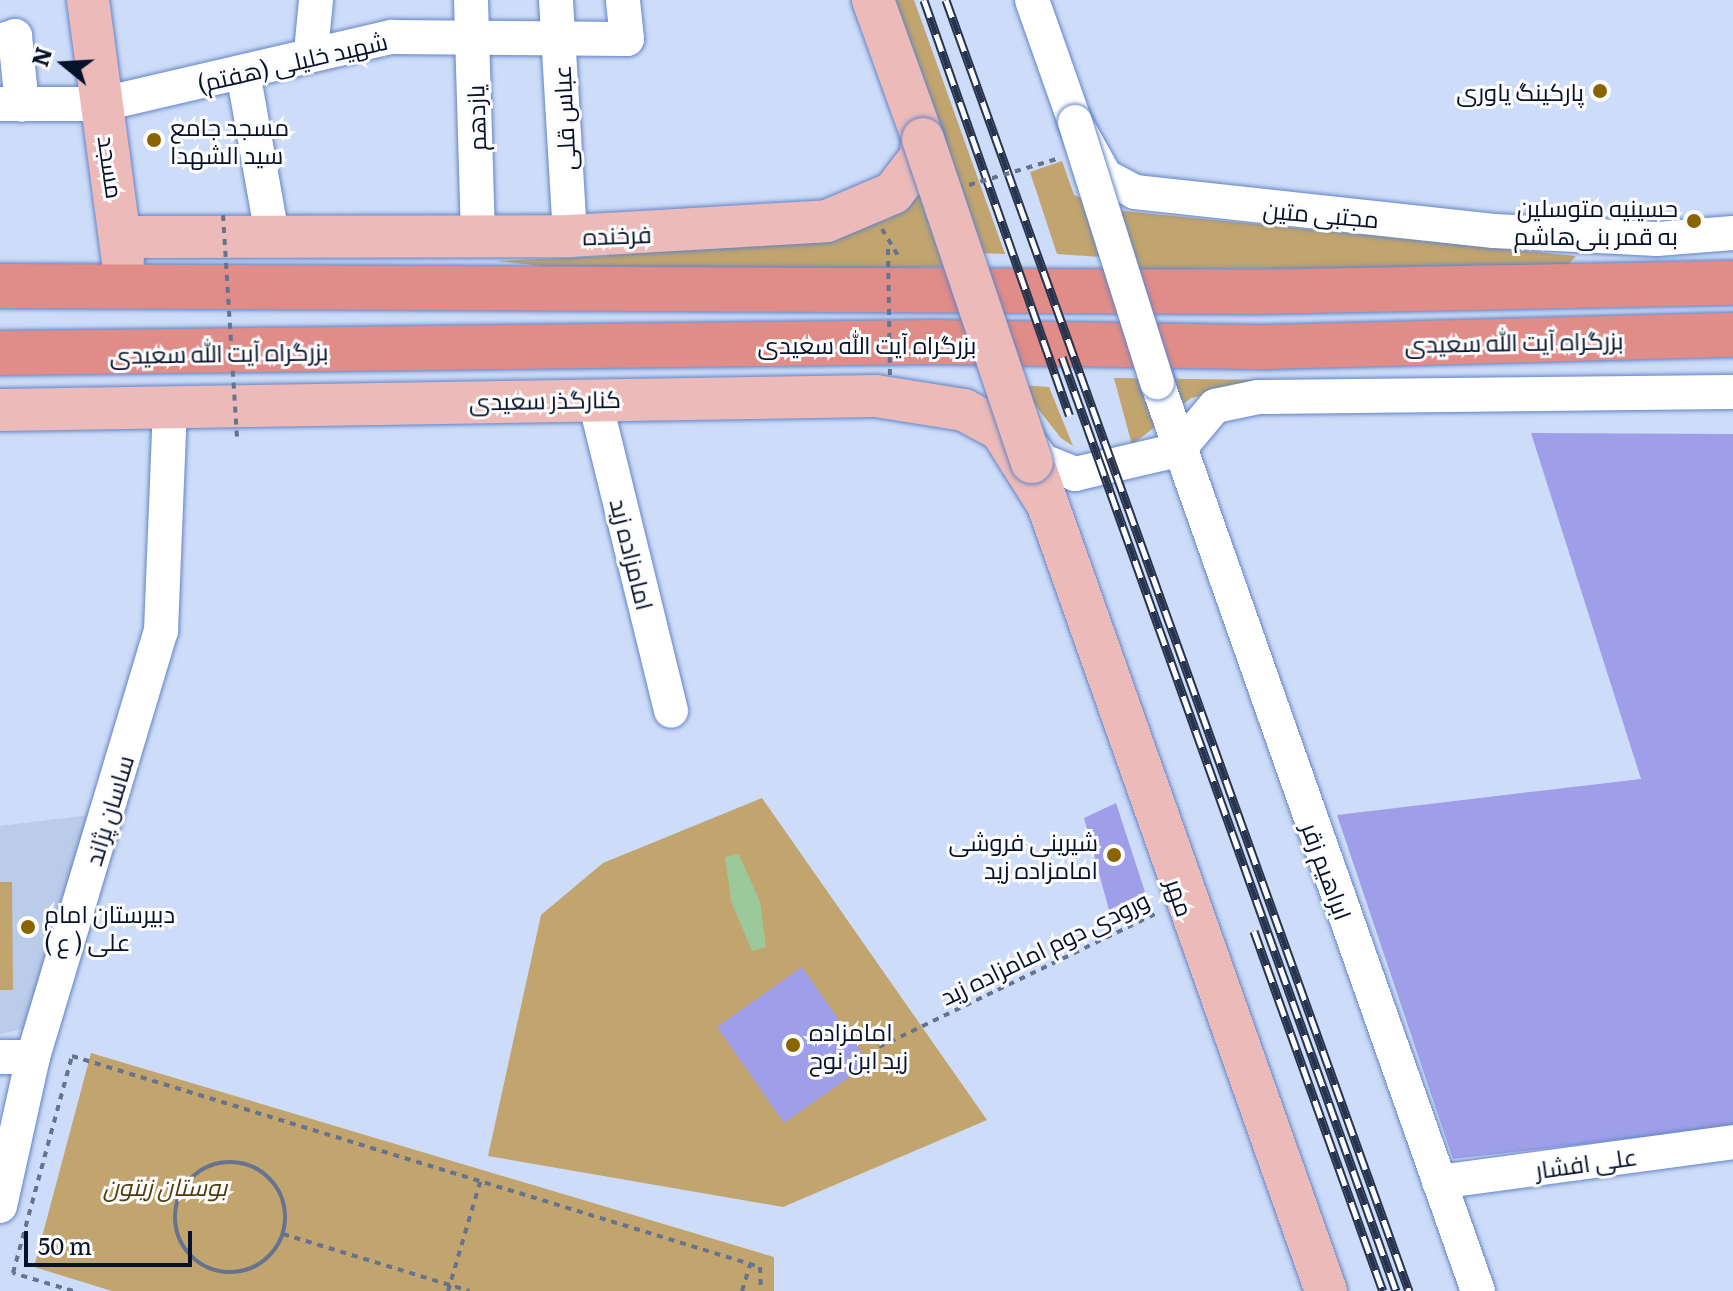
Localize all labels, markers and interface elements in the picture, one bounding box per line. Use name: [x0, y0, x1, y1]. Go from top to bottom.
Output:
north arrow: [24, 24, 104, 104]
street label: شهید خلیلی (هفتم): [194, 25, 390, 97]
text: N: [22, 43, 59, 70]
street label: عباس قلی: [546, 65, 580, 171]
place label: پارکینگ یاوری: [1456, 77, 1584, 105]
marker: پارکینگ یاوری: [1591, 82, 1609, 100]
street label: یازدهم: [459, 84, 491, 152]
place label: مسجد جامع سید الشهدا: [170, 112, 289, 168]
marker: مسجد جامع سید الشهدا: [145, 131, 163, 149]
street label: مسجد: [93, 134, 131, 200]
place label: حسینیه متوسلین به قمر بنی‌هاشم: [1514, 193, 1678, 249]
street label: مجتبی متین: [1262, 194, 1380, 232]
marker: حسینیه متوسلین به قمر بنی‌هاشم: [1685, 212, 1703, 230]
street label: فرخنده: [582, 218, 652, 250]
street label: بزرگراه آیت الله سعیدی: [1404, 325, 1624, 357]
street label: بزرگراه آیت الله سعیدی: [758, 330, 976, 358]
street label: بزرگراه آیت الله سعیدی: [109, 336, 329, 368]
street label: کنارگذر سعیدی: [469, 383, 621, 415]
street label: امامزاده زید: [605, 495, 661, 613]
street label: ساسان پژاند: [78, 751, 138, 869]
street label: ابراهیم زقر: [1297, 818, 1359, 924]
place label: شیرینی فروشی امامزاده زید: [949, 827, 1098, 883]
marker: شیرینی فروشی امامزاده زید: [1105, 846, 1123, 864]
street label: مهر: [1161, 874, 1201, 920]
street label: ورودی دوم امامزاده زید: [935, 884, 1153, 1010]
place label: دبیرستان امام علی ( ع ): [44, 899, 175, 955]
marker: دبیرستان امام علی ( ع ): [19, 918, 37, 936]
place label: امامزاده زید ابن نوح: [809, 1017, 908, 1073]
marker: امامزاده زید ابن نوح: [784, 1036, 802, 1054]
street label: علی افشار: [1533, 1141, 1639, 1183]
park label: بوستان زیتون: [103, 1172, 227, 1200]
scale bar: [28, 1215, 196, 1265]
text: 50 m: [38, 1227, 92, 1262]

